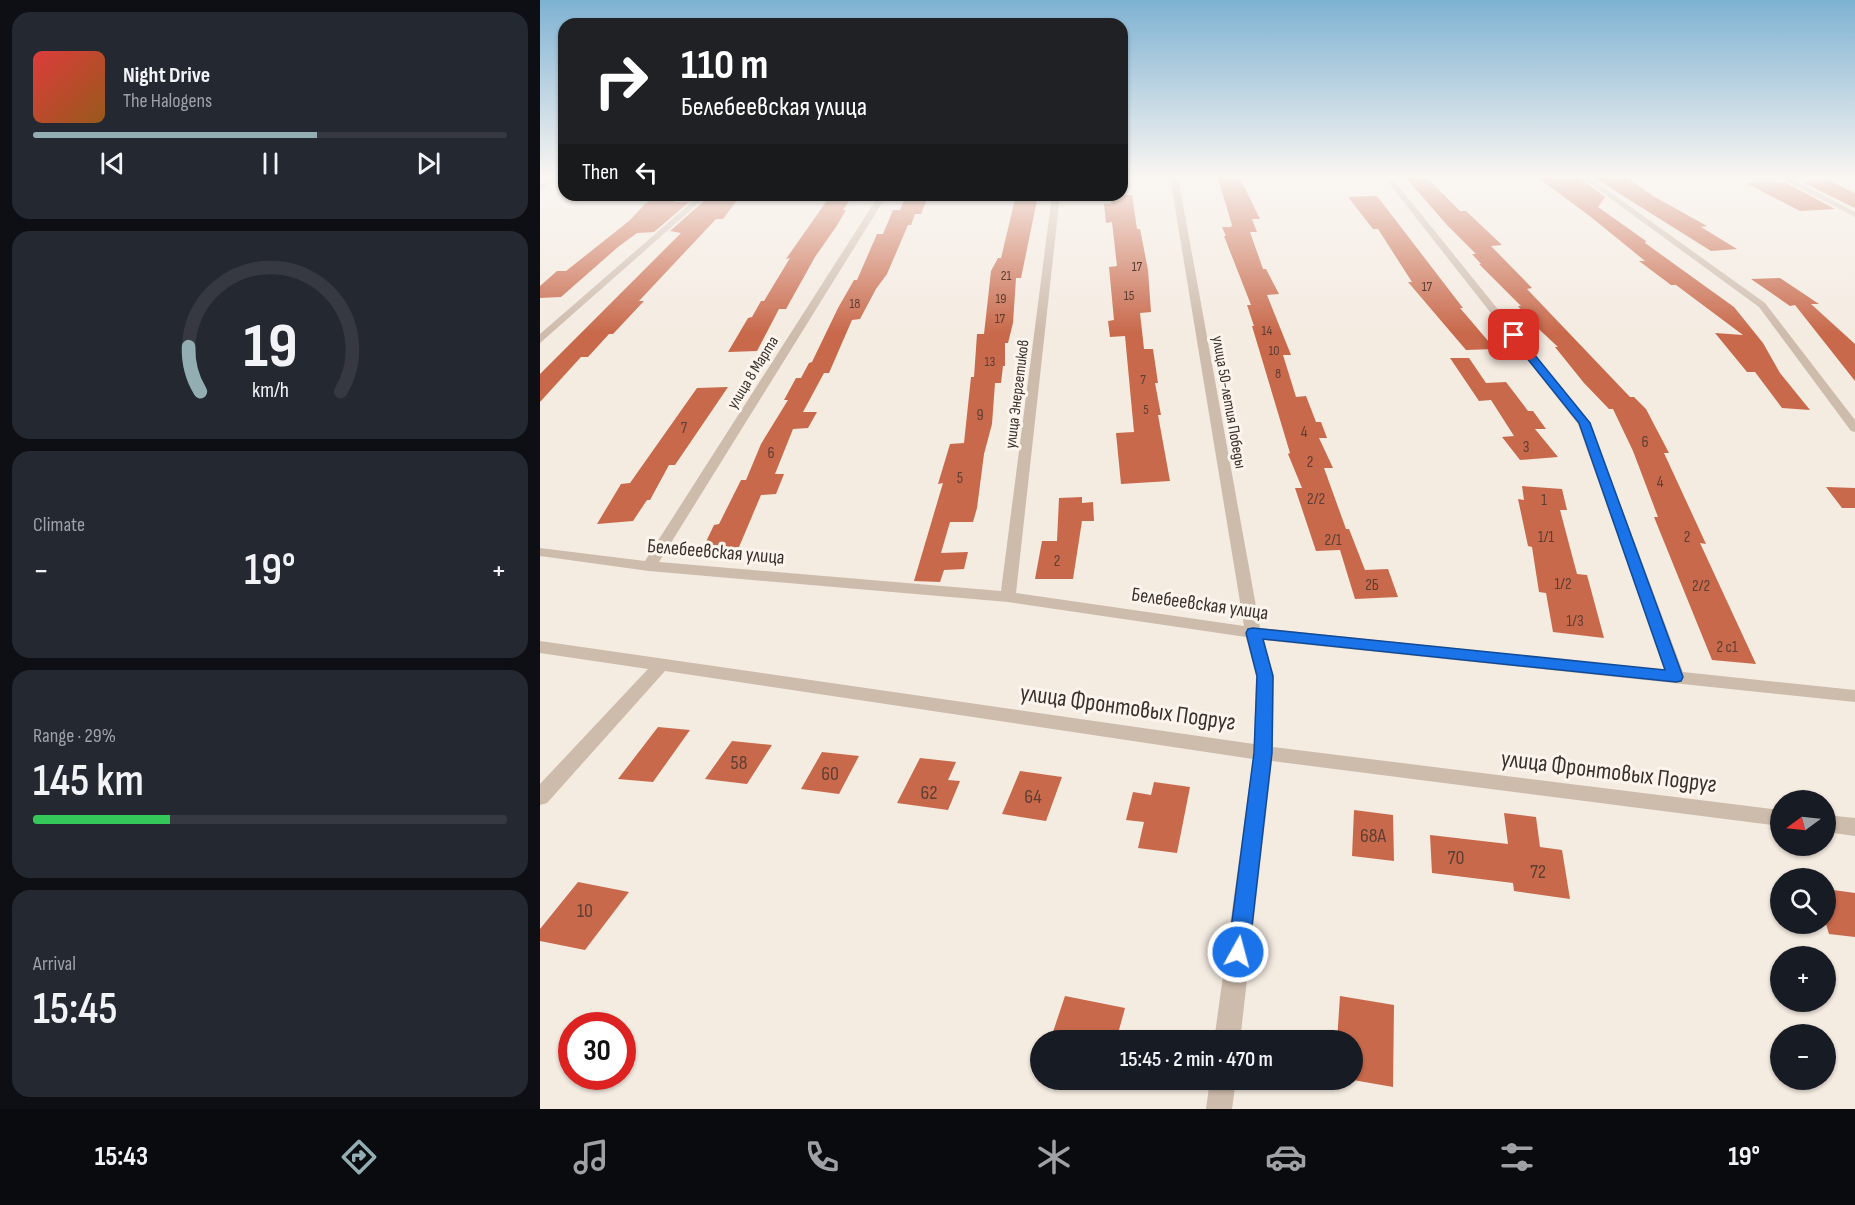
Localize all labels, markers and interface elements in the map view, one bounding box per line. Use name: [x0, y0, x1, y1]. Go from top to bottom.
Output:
text: 110 m: [681, 40, 768, 91]
icon: right: [582, 42, 660, 120]
text: Night Drive: [123, 62, 210, 89]
text: The Halogens: [123, 89, 212, 113]
text: Белебеевская улица: [681, 91, 867, 123]
icon: previous: [96, 147, 129, 180]
icon: pause: [254, 147, 287, 180]
icon: next: [412, 147, 445, 180]
icon: left: [630, 156, 663, 189]
text: Then: [582, 159, 618, 186]
house number: 17: [1132, 258, 1143, 275]
house number: 21: [1001, 267, 1011, 284]
house number: 17: [1422, 278, 1433, 295]
house number: 15: [1124, 287, 1135, 304]
house number: 19: [995, 290, 1007, 307]
house number: 18: [849, 295, 861, 312]
pin: [1488, 309, 1539, 360]
text: 19: [243, 310, 297, 385]
house number: 17: [995, 310, 1006, 327]
icon: arrive: [1497, 318, 1530, 351]
house number: 14: [1262, 322, 1273, 339]
street label: улица 8 Марта: [723, 333, 783, 413]
street label: улица 50-летия Победы: [1207, 334, 1250, 470]
street label: улица Энергетиков: [1001, 339, 1034, 450]
house number: 10: [1268, 342, 1280, 359]
house number: 13: [985, 353, 996, 370]
house number: 8: [1275, 365, 1281, 382]
house number: 7: [1140, 371, 1146, 388]
text: km/h: [251, 379, 289, 404]
house number: 5: [1143, 401, 1149, 418]
house number: 9: [976, 406, 984, 425]
house number: 7: [681, 419, 688, 438]
house number: 4: [1301, 423, 1308, 442]
house number: 6: [1641, 433, 1649, 452]
house number: 3: [1523, 438, 1529, 457]
house number: 6: [767, 444, 775, 463]
house number: 2: [1307, 453, 1313, 472]
house number: 5: [957, 469, 963, 488]
house number: 4: [1657, 473, 1664, 492]
house number: 2/2: [1307, 490, 1325, 509]
house number: 1: [1541, 491, 1547, 510]
text: Climate: [33, 513, 85, 537]
house number: 1/1: [1538, 528, 1554, 547]
house number: 2: [1684, 528, 1690, 547]
house number: 2/1: [1324, 531, 1342, 550]
street label: Белебеевская улица: [646, 534, 786, 570]
text: 19°: [244, 543, 296, 598]
text: −: [33, 551, 49, 591]
text: +: [491, 551, 507, 591]
house number: 2: [1054, 552, 1060, 571]
house number: 1/2: [1554, 575, 1572, 594]
house number: 2Б: [1365, 576, 1379, 595]
house number: 2/2: [1692, 577, 1710, 596]
street label: Белебеевская улица: [1130, 583, 1270, 625]
house number: 1/3: [1566, 612, 1584, 631]
house number: 2 с1: [1716, 638, 1738, 657]
street label: улица Фронтовых Подруг: [1018, 678, 1238, 737]
text: Range · 29%: [33, 724, 116, 748]
street label: улица Фронтовых Подруг: [1499, 744, 1719, 799]
house number: 58: [731, 751, 747, 775]
text: 145 km: [33, 754, 144, 809]
house number: 60: [821, 762, 839, 786]
house number: 62: [920, 781, 938, 805]
house number: 64: [1024, 785, 1042, 809]
north arrow: [1770, 790, 1836, 856]
map controls: [1770, 790, 1836, 1090]
house number: 68А: [1360, 824, 1386, 848]
house number: 70: [1448, 846, 1464, 870]
house number: 72: [1530, 860, 1546, 884]
button: search: [1770, 868, 1836, 934]
house number: 10: [577, 899, 593, 923]
position arrow: [1206, 920, 1270, 984]
button: +: [1770, 946, 1836, 1012]
text: Arrival: [33, 952, 76, 976]
text: 15:45: [33, 982, 118, 1037]
speed limit sign: 30: [558, 1012, 636, 1090]
button: −: [1770, 1024, 1836, 1090]
text: 15:45 · 2 min · 470 m: [1120, 1046, 1273, 1073]
icon: directions: [338, 1136, 380, 1178]
icon: music: [570, 1136, 612, 1178]
icon: phone: [801, 1136, 843, 1178]
icon: climate: [1033, 1136, 1075, 1178]
icon: car: [1265, 1136, 1307, 1178]
icon: filters: [1496, 1136, 1538, 1178]
text: 15:43: [95, 1141, 148, 1173]
text: 19°: [1728, 1141, 1760, 1173]

